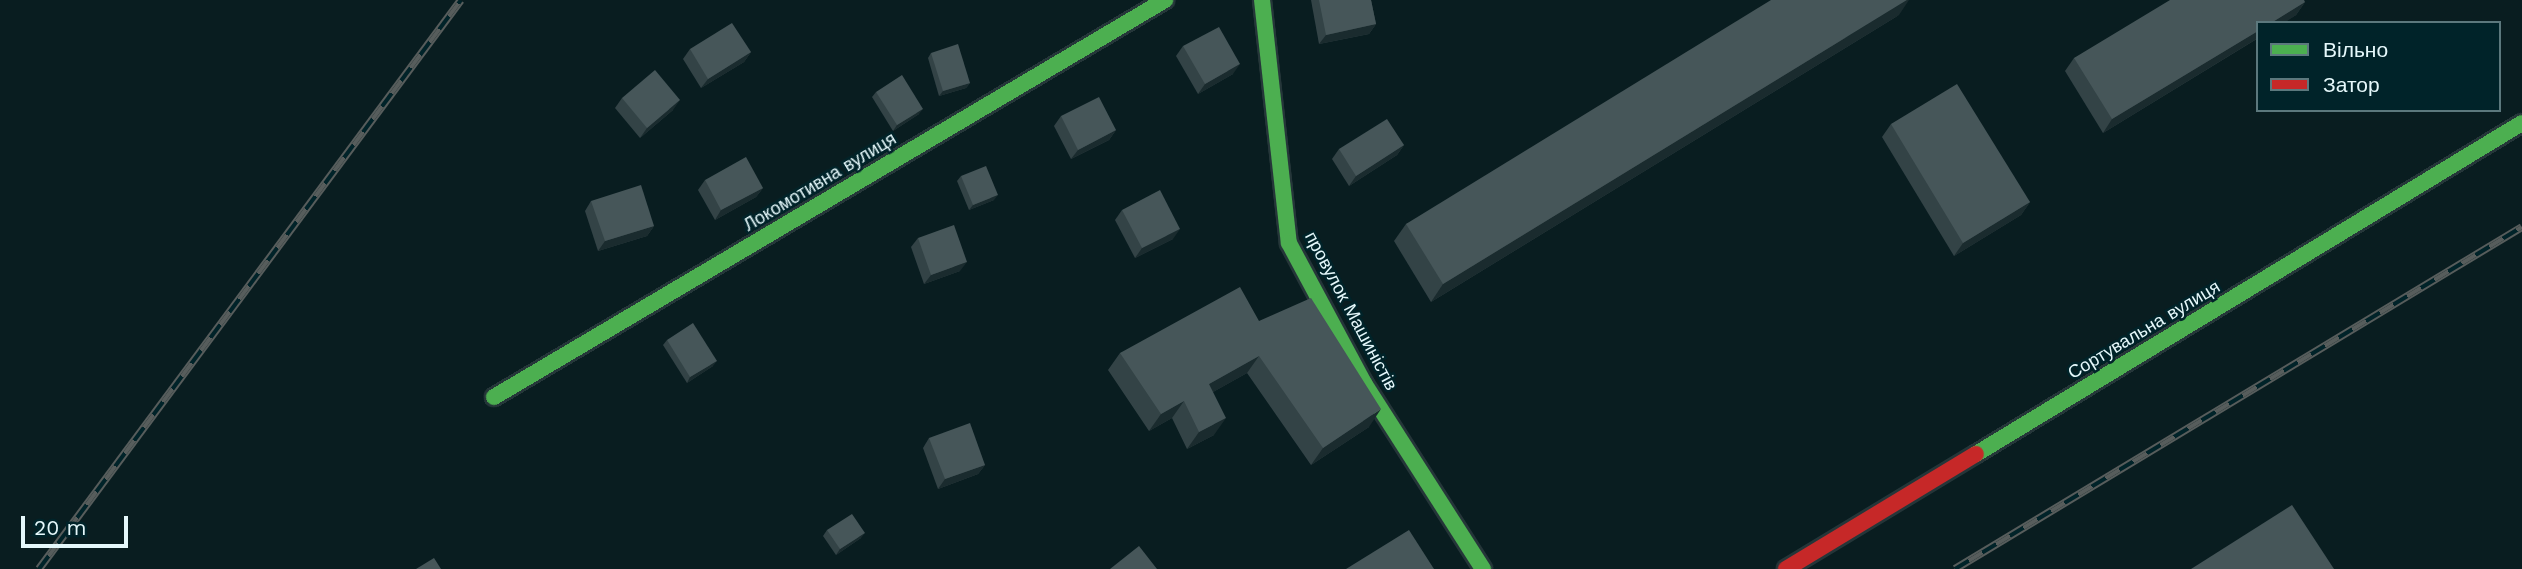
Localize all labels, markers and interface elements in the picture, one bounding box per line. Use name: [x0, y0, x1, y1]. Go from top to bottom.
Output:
legend: [2256, 21, 2501, 112]
text: Вільно: [2323, 37, 2388, 62]
text: Затор: [2323, 72, 2380, 97]
street label: Локомотивна вулиця: [740, 128, 900, 236]
street label: провулок Машиністів: [1300, 228, 1402, 394]
street label: Сортувальна вулиця: [2064, 276, 2224, 384]
scale bar: [24, 503, 131, 546]
text: 20 m: [34, 515, 86, 540]

